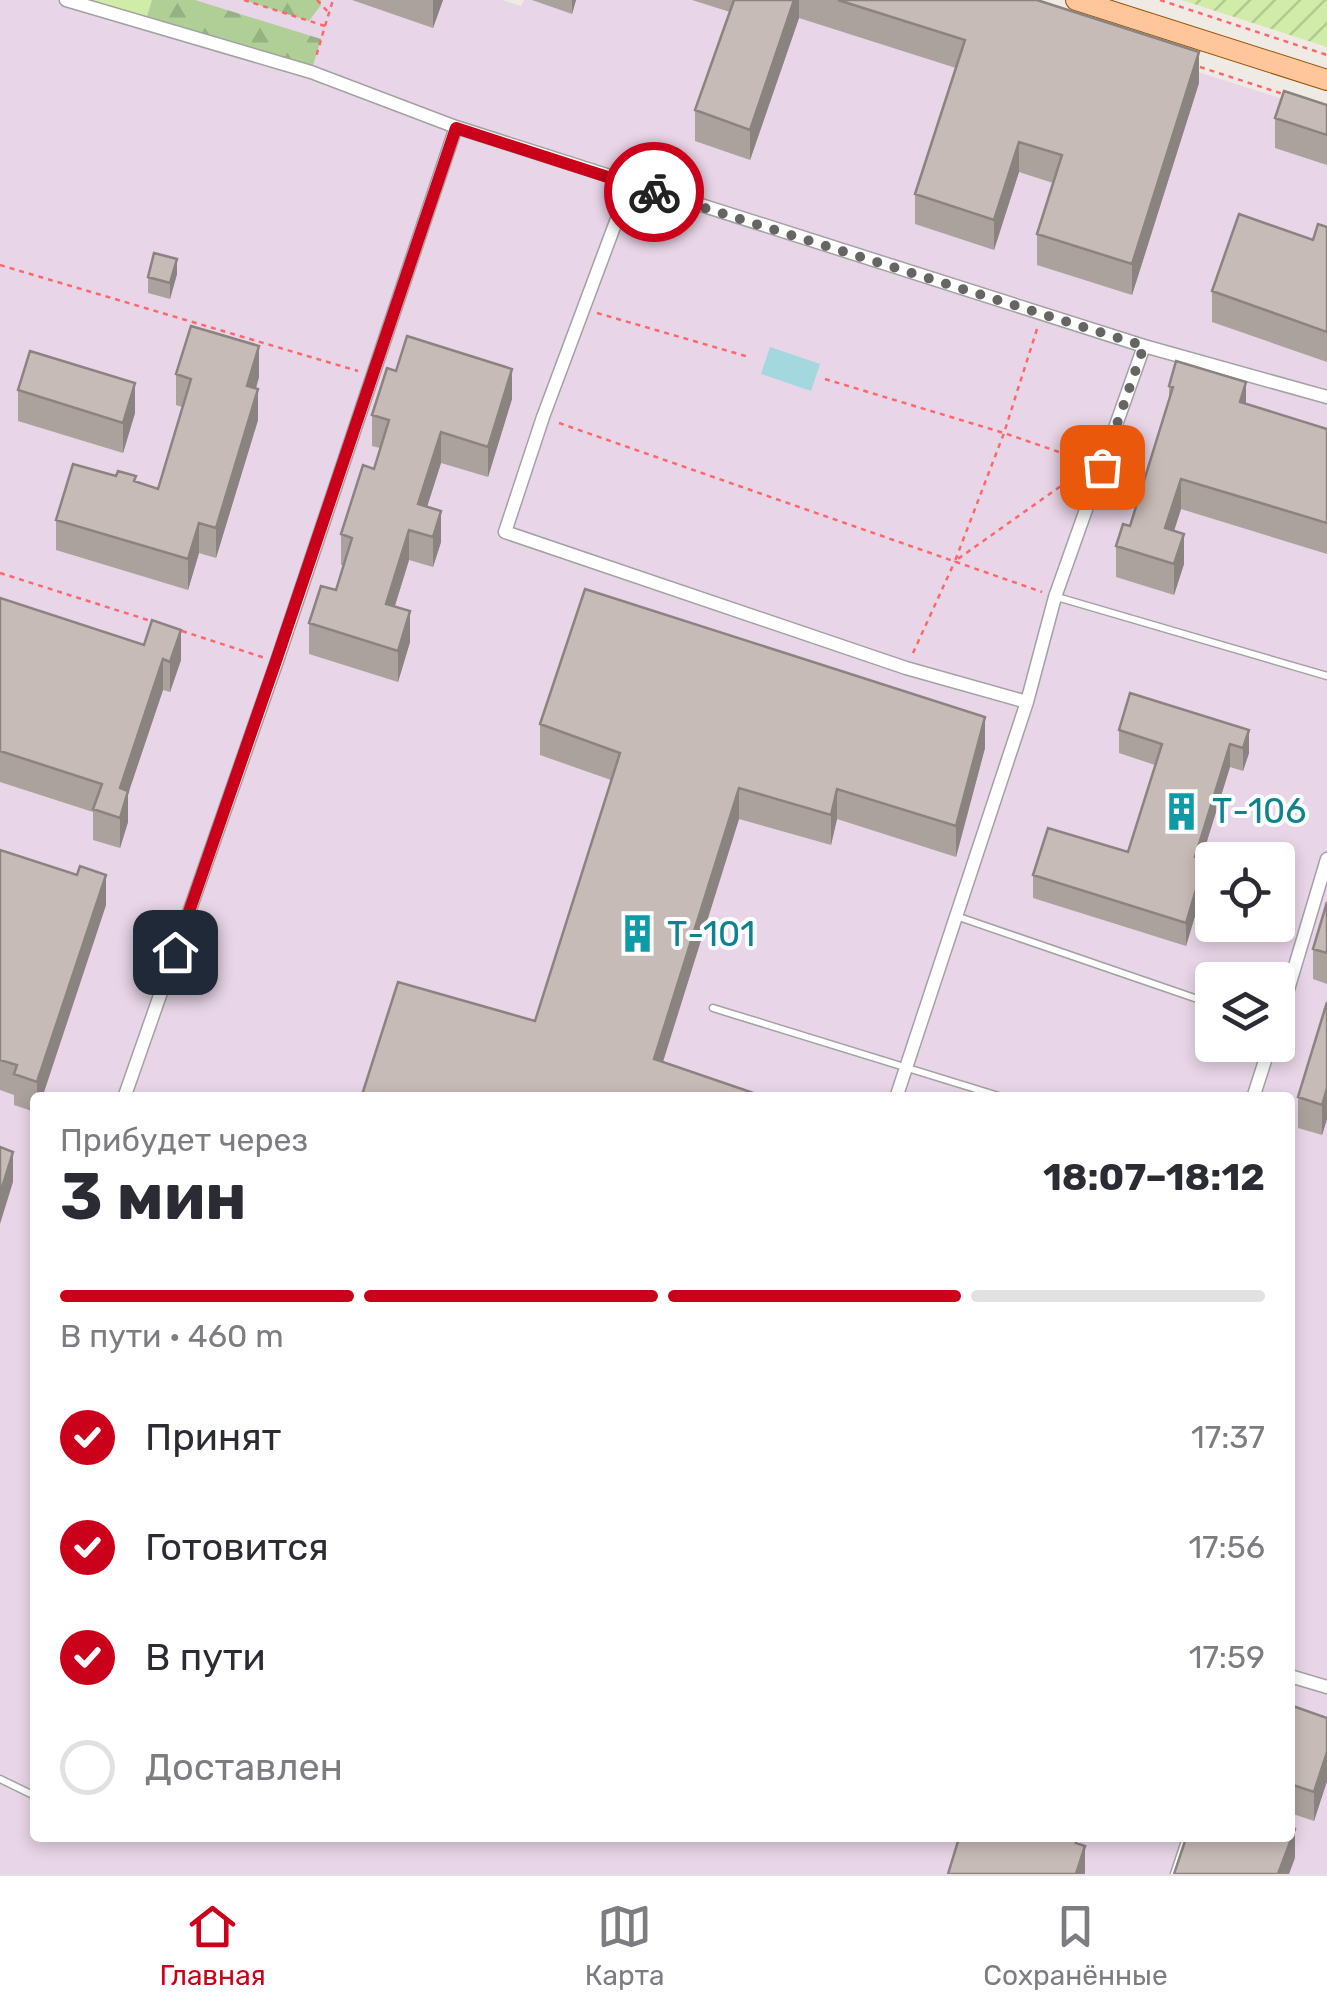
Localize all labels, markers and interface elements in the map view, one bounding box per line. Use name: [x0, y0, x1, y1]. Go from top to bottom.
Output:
courier: [604, 142, 704, 242]
icon: bike: [627, 165, 682, 220]
pin: [1060, 425, 1145, 510]
icon: bag: [1075, 440, 1130, 495]
building icon: Т-106: [1161, 790, 1203, 832]
place label: Т-106: [1212, 790, 1306, 832]
map controls: [1195, 842, 1295, 1062]
button: locate: [1195, 842, 1295, 942]
pin: [133, 910, 218, 995]
building icon: Т-101: [616, 913, 658, 955]
place label: Т-101: [667, 913, 755, 955]
icon: home: [148, 925, 203, 980]
button: layers: [1195, 962, 1295, 1062]
text: Прибудет через: [60, 1121, 308, 1159]
text: 18:07–18:12: [1043, 1154, 1265, 1200]
text: 3 мин: [60, 1158, 247, 1235]
text: В пути · 460 m: [60, 1317, 284, 1355]
icon: check: [60, 1410, 115, 1465]
text: Принят: [145, 1414, 281, 1460]
text: 17:37: [1191, 1418, 1265, 1456]
icon: check: [60, 1520, 115, 1575]
text: Готовится: [145, 1524, 329, 1570]
text: 17:56: [1188, 1528, 1265, 1566]
icon: check: [60, 1630, 115, 1685]
text: В пути: [145, 1634, 266, 1680]
text: 17:59: [1189, 1638, 1265, 1676]
text: Доставлен: [145, 1744, 343, 1790]
tab: Главная: [159, 1899, 266, 1992]
tab: Карта: [585, 1899, 665, 1992]
tab: Сохранённые: [983, 1899, 1168, 1992]

